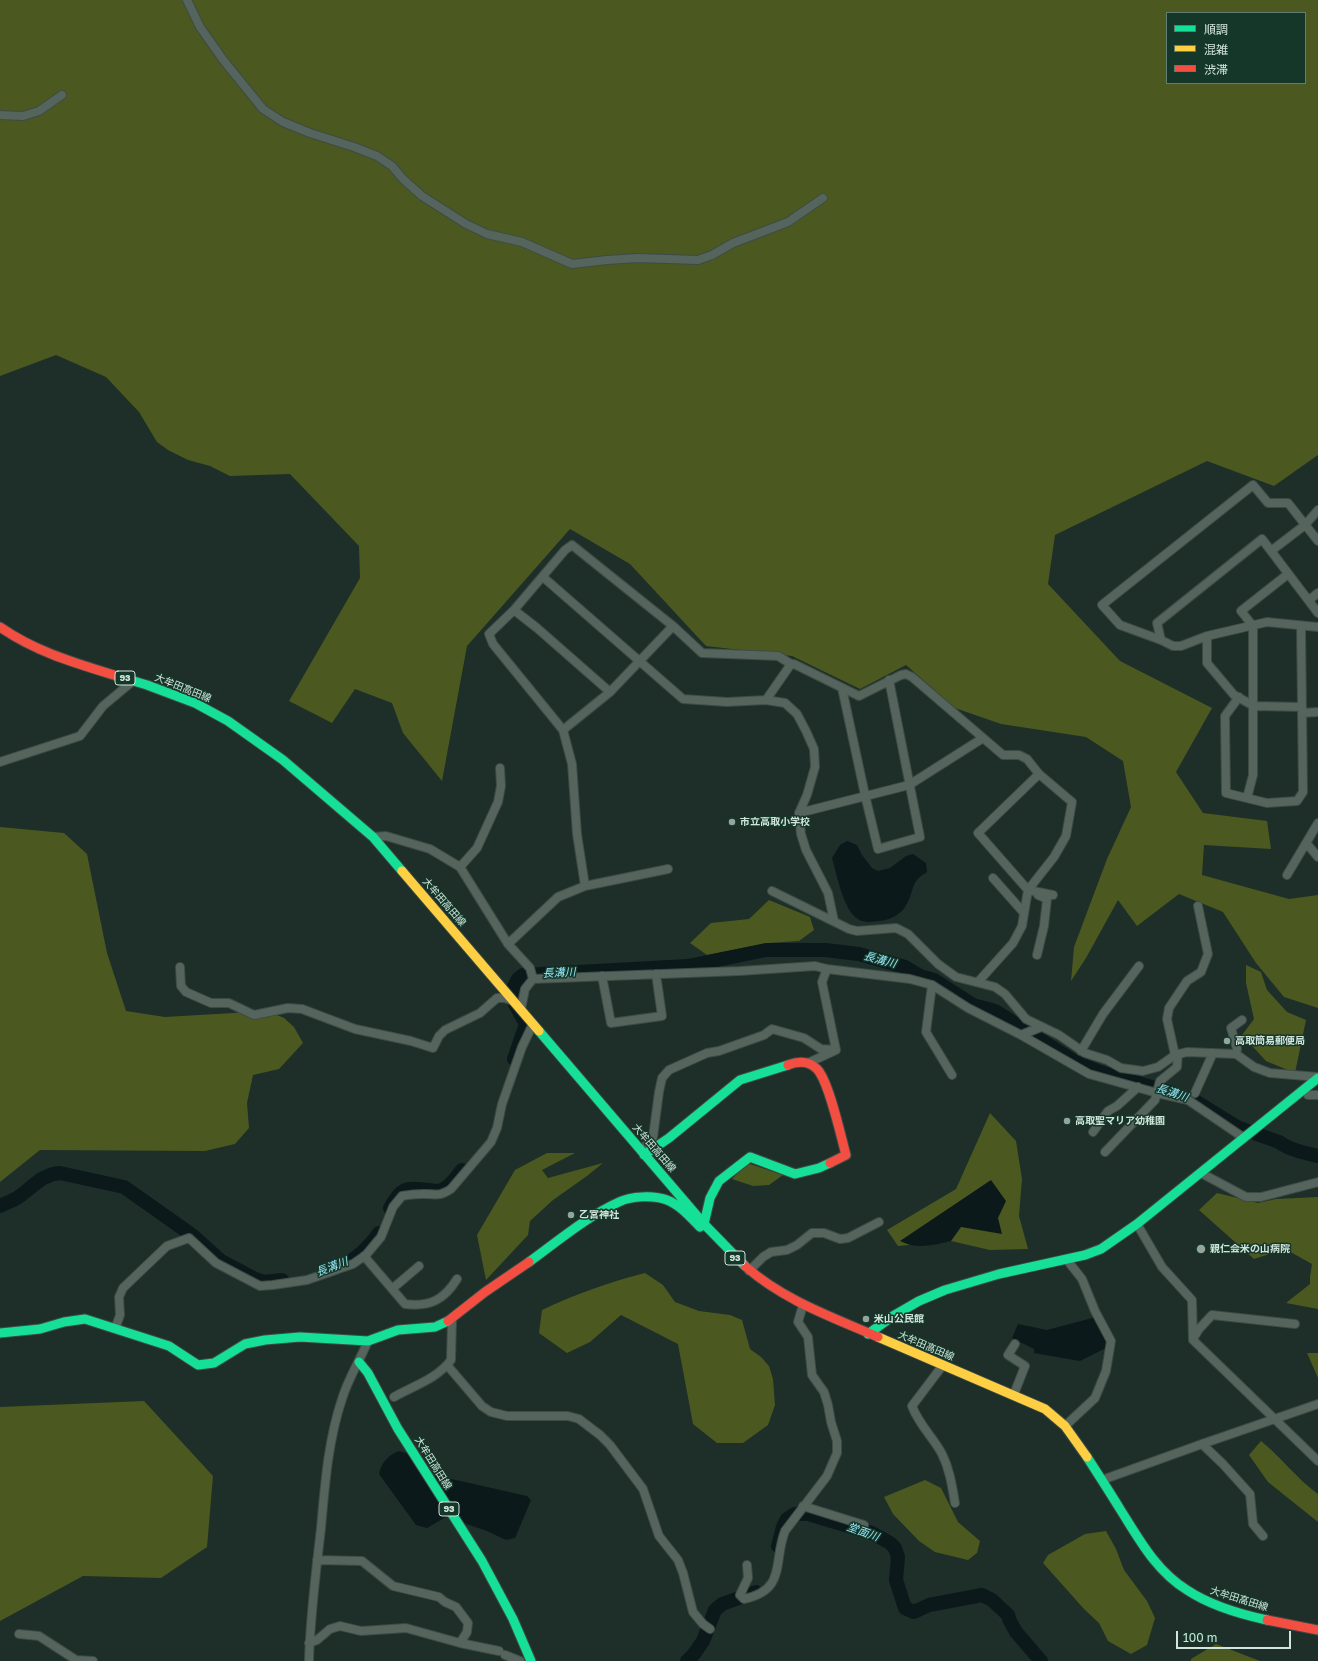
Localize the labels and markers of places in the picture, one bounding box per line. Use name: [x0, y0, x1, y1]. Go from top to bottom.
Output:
place label: 市立高取小学校: [740, 816, 810, 828]
marker: 市立高取小学校: [727, 817, 737, 827]
place label: 高取簡易郵便局: [1235, 1035, 1305, 1047]
marker: 高取簡易郵便局: [1222, 1036, 1232, 1046]
place label: 高取聖マリア幼稚園: [1075, 1115, 1165, 1127]
marker: 高取聖マリア幼稚園: [1062, 1116, 1072, 1126]
place label: 乙宮神社: [579, 1209, 619, 1221]
marker: 乙宮神社: [566, 1210, 576, 1220]
marker: 親仁会米の山病院: [1195, 1243, 1207, 1255]
place label: 親仁会米の山病院: [1210, 1243, 1290, 1255]
place label: 米山公民館: [874, 1313, 924, 1325]
marker: 米山公民館: [861, 1314, 871, 1324]

